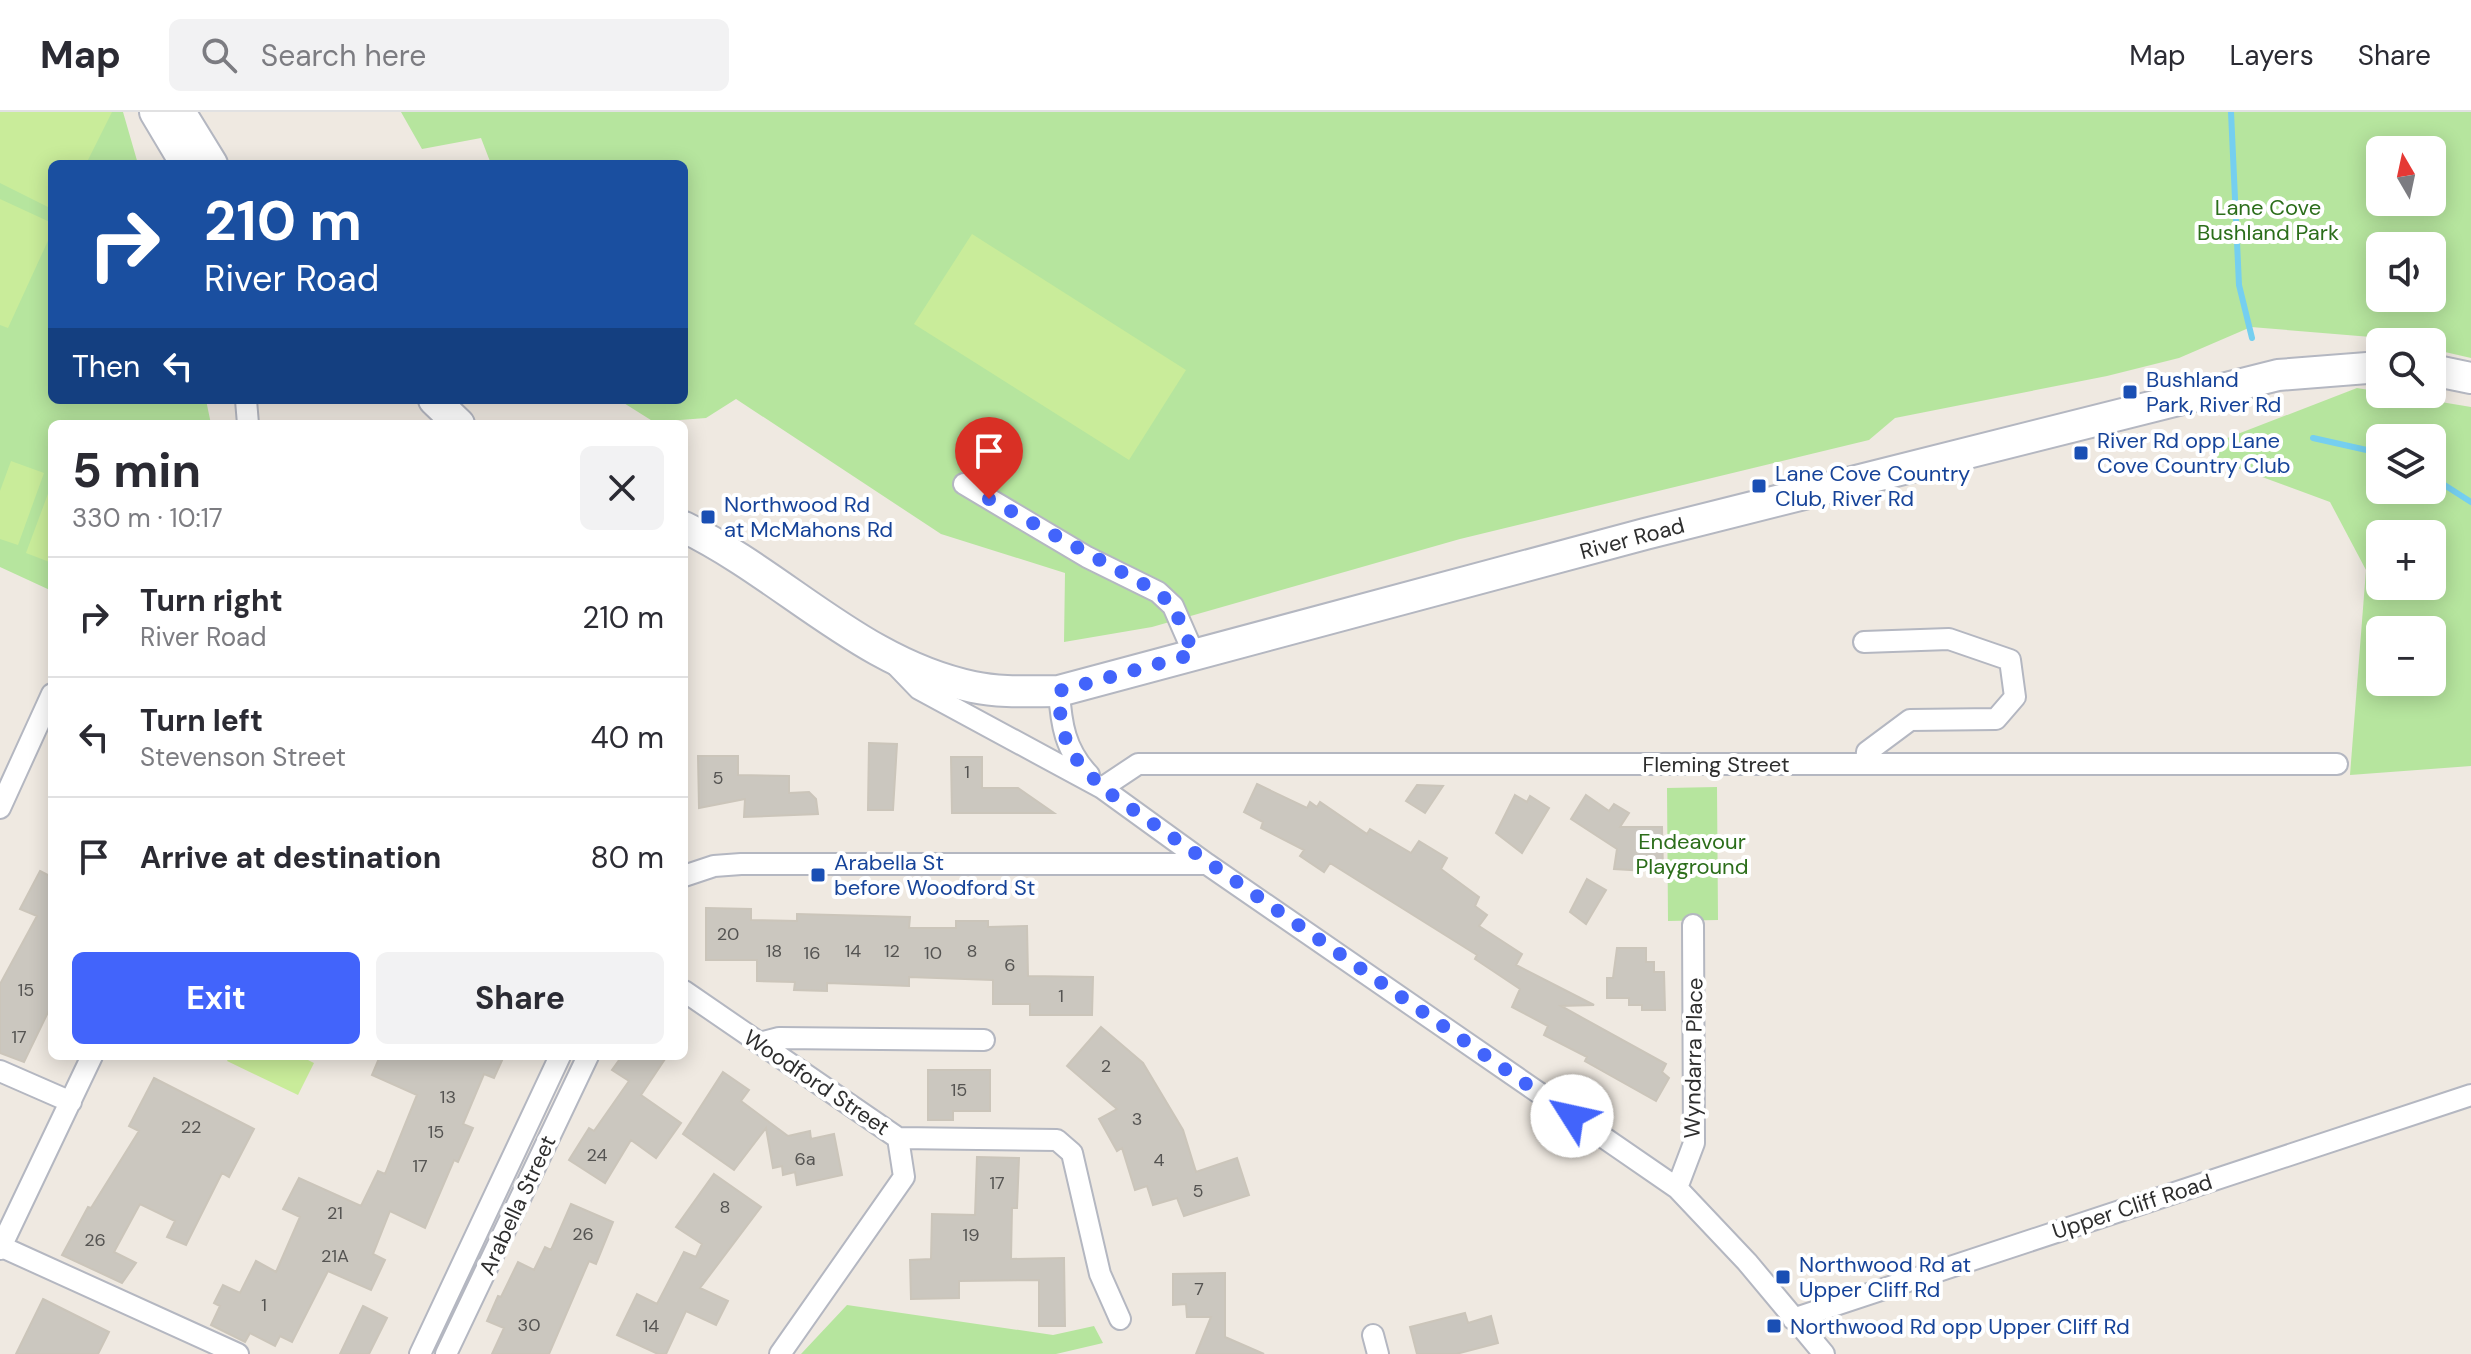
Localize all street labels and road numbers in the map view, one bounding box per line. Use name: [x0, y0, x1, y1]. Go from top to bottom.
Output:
street label: River Road: [1577, 511, 1688, 566]
street label: Fleming Street: [1642, 750, 1790, 779]
street label: Wyndarra Place: [1678, 977, 1709, 1139]
street label: Woodford Street: [738, 1023, 895, 1142]
street label: Arabella Street: [472, 1131, 562, 1280]
street label: Upper Cliff Road: [2049, 1167, 2216, 1246]

